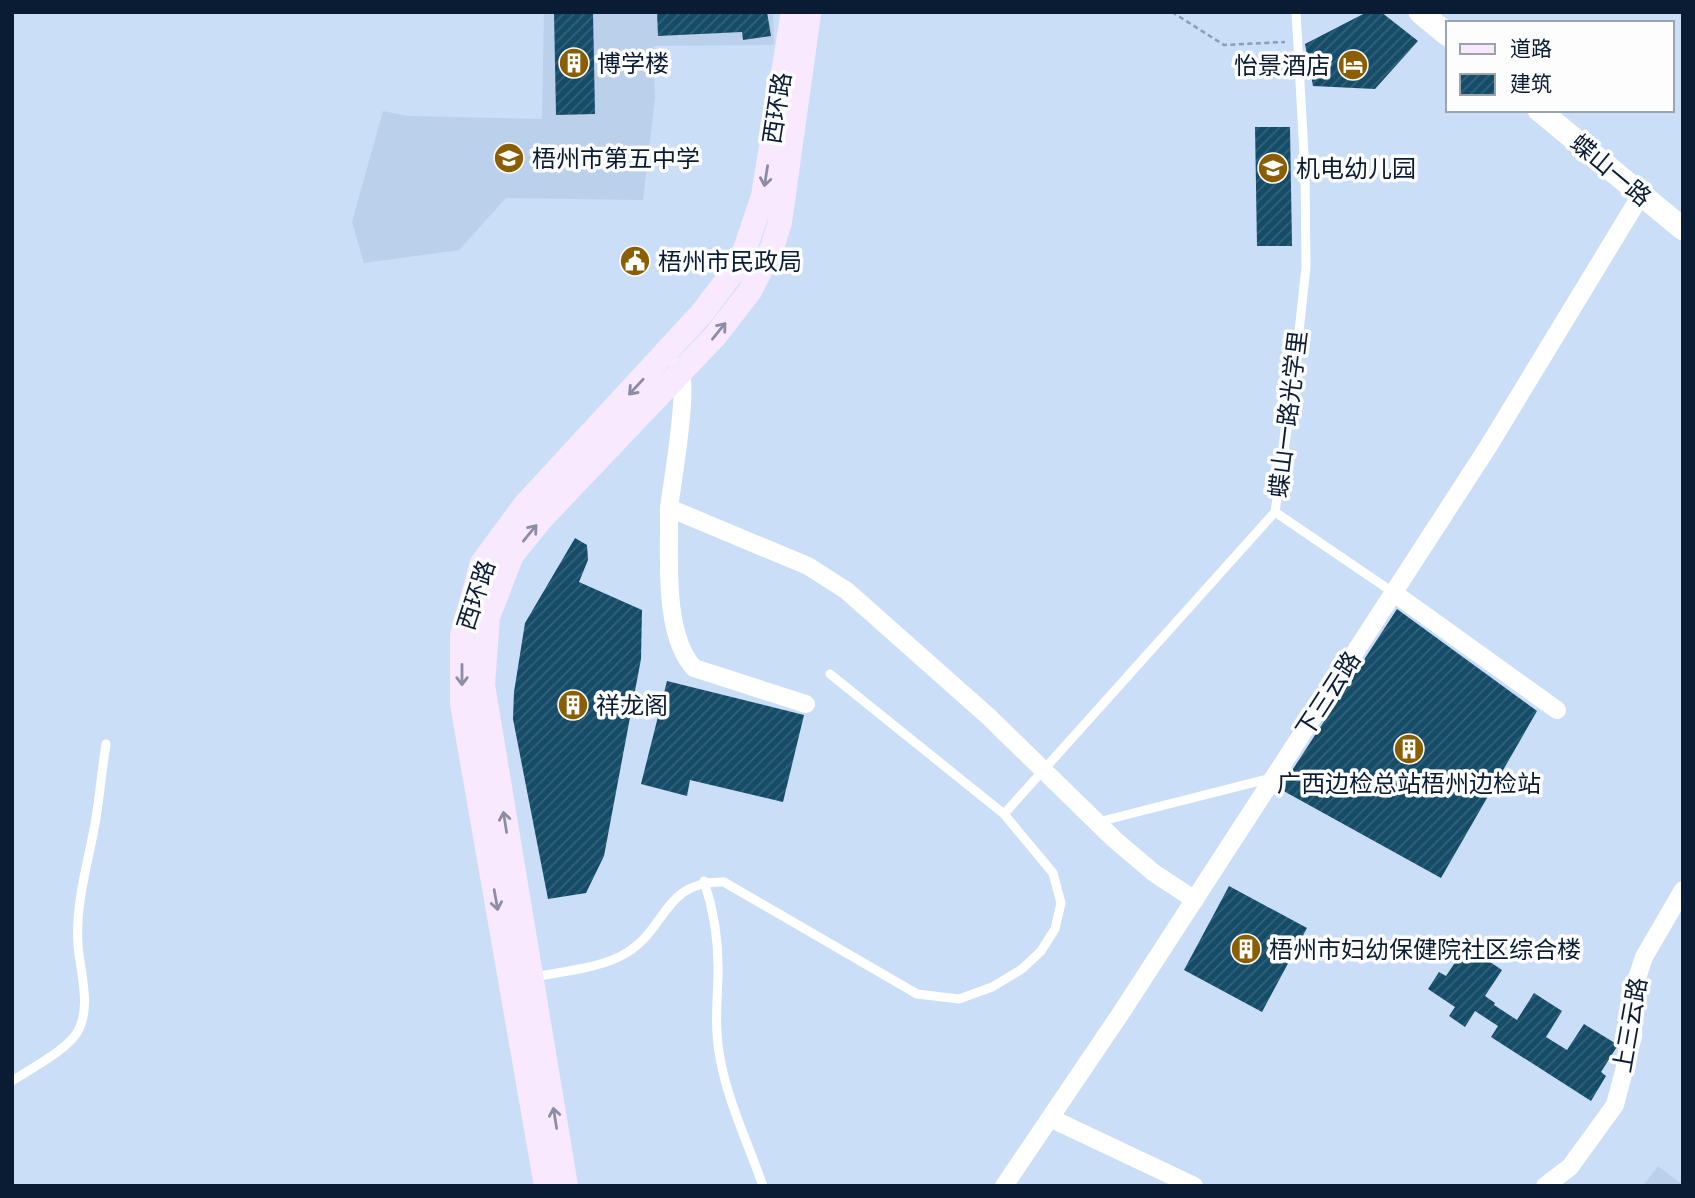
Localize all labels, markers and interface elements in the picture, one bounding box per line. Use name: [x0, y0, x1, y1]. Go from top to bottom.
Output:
legend: [1446, 21, 1674, 112]
text: 道路: [1510, 37, 1552, 60]
building icon: 博学楼: [557, 46, 591, 80]
hotel icon: 怡景酒店: [1336, 48, 1370, 82]
place label: 博学楼: [597, 50, 669, 77]
place label: 怡景酒店: [1234, 52, 1330, 79]
street label: 西环路: [758, 70, 796, 146]
text: 建筑: [1510, 72, 1552, 95]
street label: 蝶山一路: [1566, 129, 1656, 211]
school or university icon: 梧州市第五中学: [492, 141, 526, 175]
place label: 梧州市第五中学: [532, 145, 700, 172]
school or university icon: 机电幼儿园: [1256, 151, 1290, 185]
place label: 机电幼儿园: [1296, 155, 1416, 182]
one-way arrow: [759, 164, 772, 187]
public building icon: 梧州市民政局: [618, 244, 652, 278]
place label: 梧州市民政局: [658, 248, 802, 275]
one-way arrow: [711, 323, 726, 341]
street label: 蝶山一路光学里: [1264, 329, 1312, 499]
one-way arrow: [628, 378, 645, 395]
one-way arrow: [522, 525, 537, 543]
street label: 西环路: [452, 557, 500, 633]
street label: 下三云路: [1291, 646, 1365, 742]
one-way arrow: [455, 664, 469, 687]
building icon: 祥龙阁: [556, 688, 590, 722]
place label: 祥龙阁: [596, 692, 668, 719]
building icon: 广西边检总站梧州边检站: [1392, 732, 1426, 766]
place label: 广西边检总站梧州边检站: [1277, 770, 1541, 797]
one-way arrow: [498, 811, 511, 833]
one-way arrow: [490, 888, 503, 911]
building icon: 梧州市妇幼保健院社区综合楼: [1229, 932, 1263, 966]
place label: 梧州市妇幼保健院社区综合楼: [1269, 936, 1581, 963]
street label: 上三云路: [1608, 975, 1652, 1075]
one-way arrow: [548, 1108, 561, 1130]

